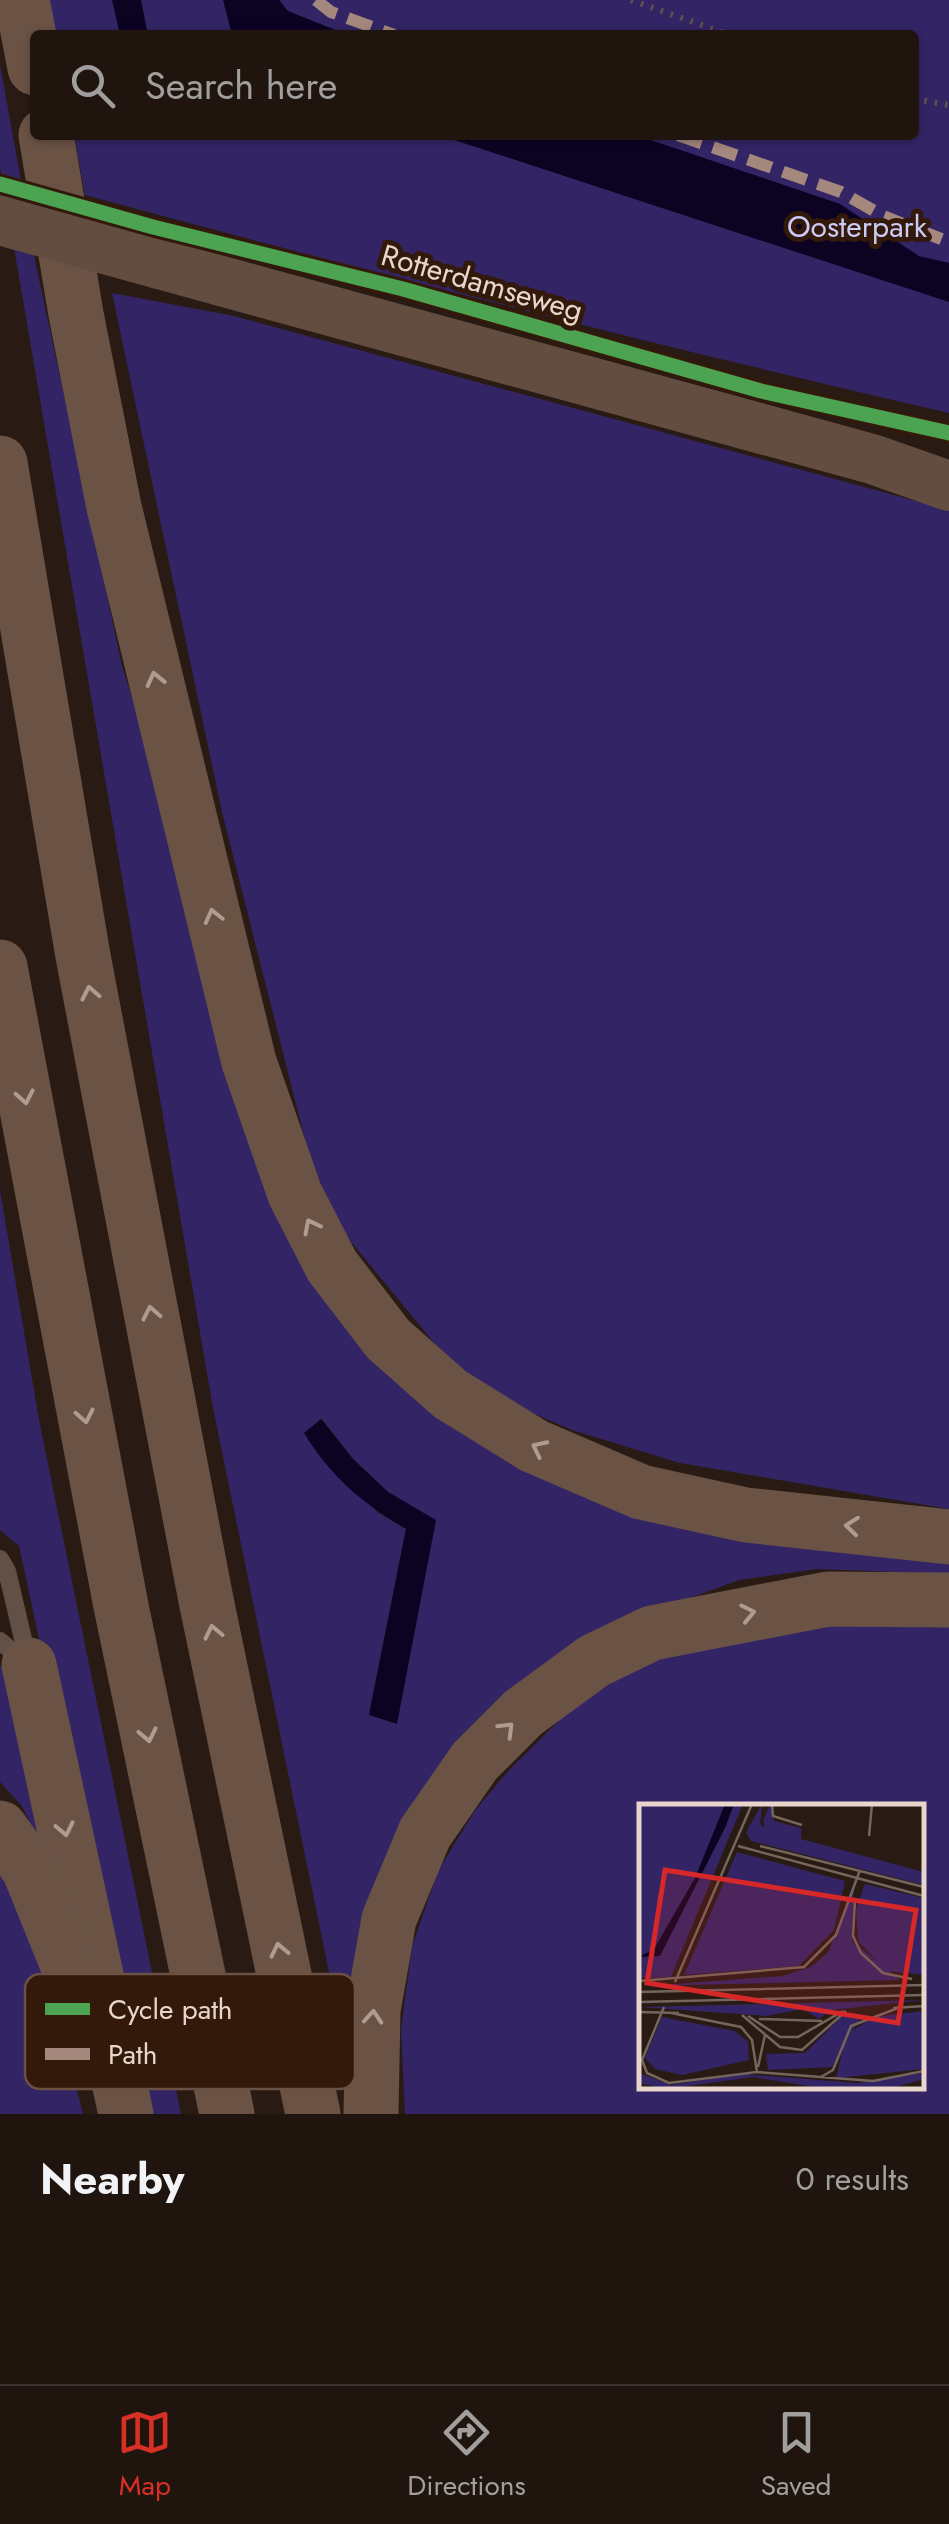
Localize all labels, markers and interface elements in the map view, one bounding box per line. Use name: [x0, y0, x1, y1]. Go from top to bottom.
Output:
search box: [30, 30, 919, 140]
icon: search: [65, 58, 120, 113]
text: Search here: [145, 58, 337, 113]
park label: Oosterpark: [787, 205, 928, 248]
street label: Rotterdamseweg: [376, 233, 588, 332]
one-way arrow: [146, 671, 167, 688]
one-way arrow: [204, 908, 225, 925]
one-way arrow: [81, 985, 102, 1002]
one-way arrow: [13, 1088, 34, 1105]
one-way arrow: [304, 1218, 323, 1236]
one-way arrow: [142, 1304, 163, 1321]
one-way arrow: [74, 1408, 95, 1425]
one-way arrow: [532, 1440, 550, 1460]
one-way arrow: [844, 1516, 860, 1538]
one-way arrow: [739, 1604, 756, 1625]
one-way arrow: [203, 1624, 224, 1641]
one-way arrow: [495, 1723, 513, 1741]
one-way arrow: [136, 1726, 157, 1743]
inset map: [639, 1804, 924, 2089]
one-way arrow: [53, 1820, 74, 1837]
one-way arrow: [269, 1942, 290, 1959]
legend: [25, 1974, 355, 2089]
text: Cycle path: [108, 1989, 233, 2030]
one-way arrow: [362, 2008, 384, 2024]
text: Path: [108, 2034, 157, 2075]
text: Nearby: [40, 2149, 184, 2210]
text: 0 results: [796, 2156, 909, 2202]
tab: Map: [117, 2405, 172, 2506]
tab: Directions: [407, 2405, 526, 2506]
tab: Saved: [761, 2405, 832, 2506]

